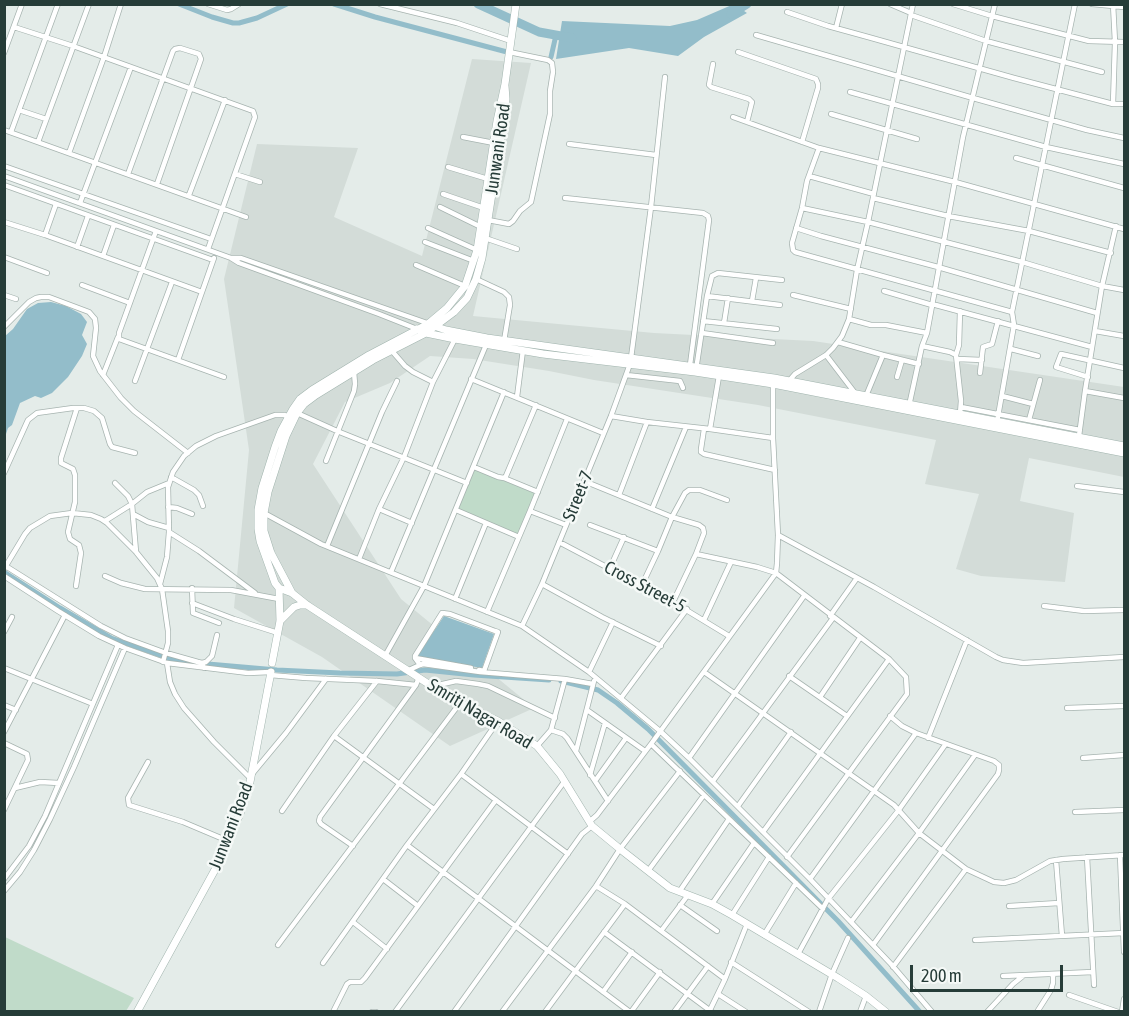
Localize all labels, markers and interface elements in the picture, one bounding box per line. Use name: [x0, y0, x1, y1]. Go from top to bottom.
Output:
street label: Junwani Road: [481, 102, 515, 196]
street label: Street-7: [558, 468, 598, 524]
street label: Cross Street-5: [600, 556, 690, 618]
street label: Smriti Nagar Road: [424, 674, 536, 754]
street label: Junwani Road: [204, 779, 258, 873]
scale bar: [913, 953, 1066, 991]
text: 200 m: [921, 965, 962, 986]

